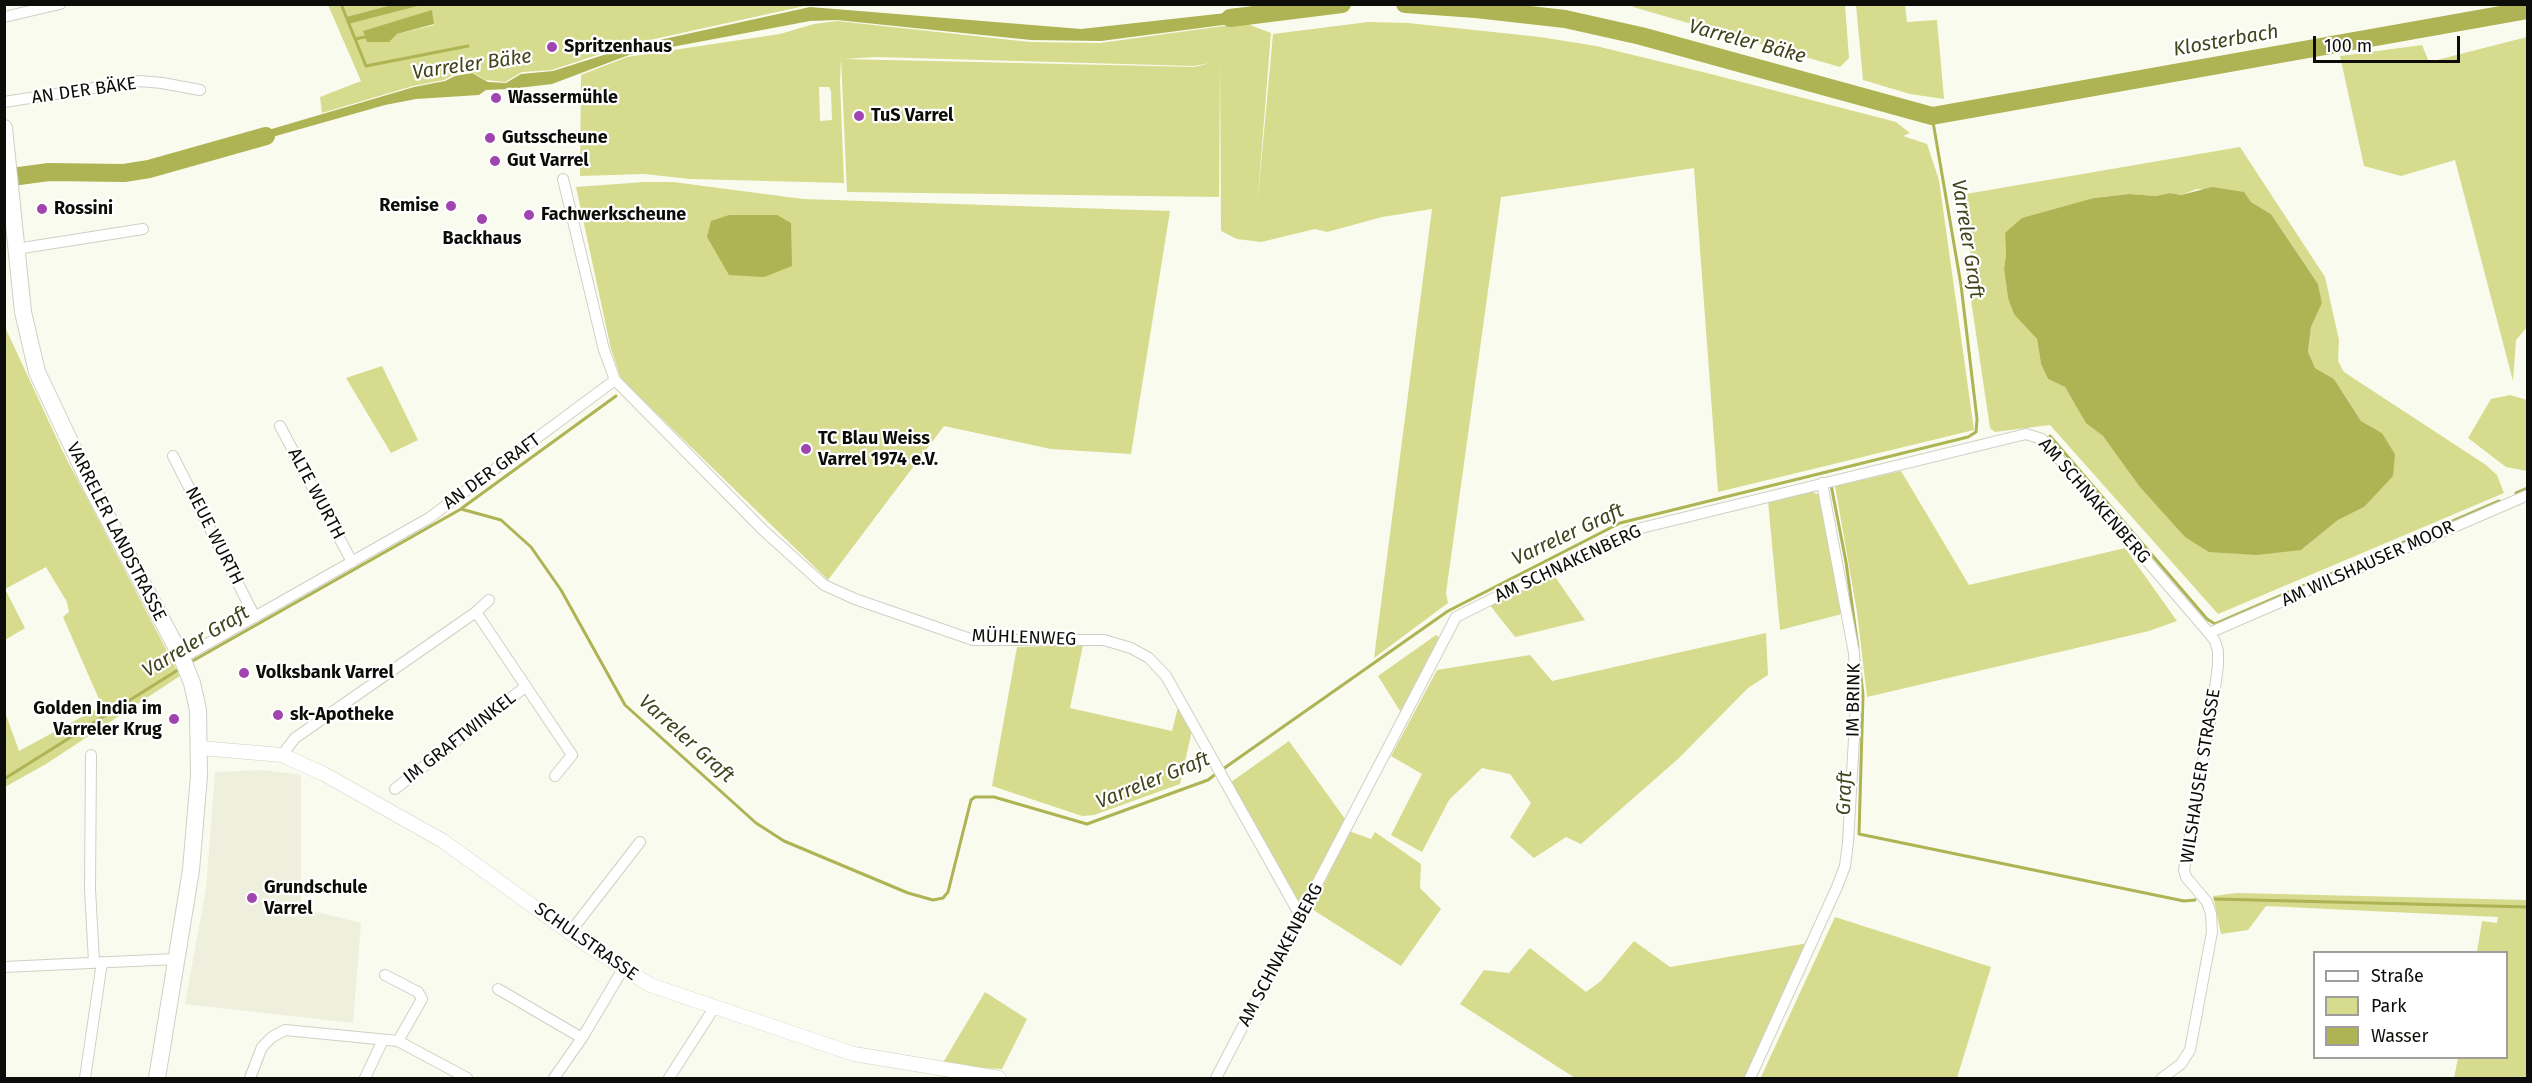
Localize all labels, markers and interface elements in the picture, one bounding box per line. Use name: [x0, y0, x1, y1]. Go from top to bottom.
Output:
water label: Varreler Bäke: [1686, 15, 1808, 69]
water label: Klosterbach: [2171, 20, 2281, 62]
scale bar: [2316, 24, 2463, 62]
text: 100 m: [2324, 35, 2372, 57]
place label: Spritzenhaus: [564, 36, 672, 58]
marker: Spritzenhaus: [545, 40, 559, 54]
water label: Varreler Bäke: [411, 45, 533, 85]
street label: AN DER BÄKE: [30, 73, 138, 109]
place label: Wassermühle: [508, 87, 618, 109]
marker: Wassermühle: [489, 91, 503, 105]
place label: TuS Varrel: [871, 105, 953, 127]
marker: TuS Varrel: [852, 109, 866, 123]
place label: Gutsscheune: [502, 127, 608, 149]
marker: Gutsscheune: [483, 131, 497, 145]
place label: Gut Varrel: [507, 150, 589, 172]
marker: Gut Varrel: [488, 154, 502, 168]
water label: Varreler Graft: [1946, 178, 1988, 300]
place label: Remise: [379, 195, 439, 217]
place label: Rossini: [54, 198, 113, 220]
marker: Remise: [444, 199, 458, 213]
marker: Rossini: [35, 202, 49, 216]
place label: Fachwerkscheune: [541, 204, 686, 226]
marker: Fachwerkscheune: [522, 208, 536, 222]
marker: Backhaus: [475, 212, 489, 226]
place label: Backhaus: [443, 228, 521, 250]
place label: TC Blau Weiss Varrel 1974 e.V.: [818, 428, 938, 470]
street label: AN DER GRAFT: [439, 429, 545, 515]
street label: AM SCHNAKENBERG: [2034, 434, 2154, 568]
street label: VARRELER LANDSTRASSE: [61, 439, 171, 625]
marker: TC Blau Weiss Varrel 1974 e.V.: [799, 442, 813, 456]
street label: ALTE WURTH: [283, 445, 349, 543]
street label: NEUE WURTH: [180, 483, 248, 589]
water label: Varreler Graft: [1508, 499, 1628, 571]
street label: AM WILSHAUSER MOOR: [2278, 516, 2458, 612]
street label: AM SCHNAKENBERG: [1491, 521, 1645, 607]
water label: Varreler Graft: [138, 601, 254, 683]
street label: MÜHLENWEG: [971, 625, 1077, 651]
place label: Volksbank Varrel: [256, 662, 394, 684]
street label: IM BRINK: [1843, 663, 1865, 737]
marker: Volksbank Varrel: [237, 666, 251, 680]
street label: IM GRAFTWINKEL: [400, 687, 520, 789]
street label: WILSHAUSER STRASSE: [2176, 687, 2226, 865]
water label: Varreler Graft: [633, 690, 739, 788]
place label: Golden India im Varreler Krug: [33, 698, 162, 740]
place label: sk-Apotheke: [290, 704, 394, 726]
marker: sk-Apotheke: [271, 708, 285, 722]
marker: Golden India im Varreler Krug: [167, 712, 181, 726]
water label: Varreler Graft: [1093, 747, 1213, 815]
water label: Graft: [1832, 770, 1858, 816]
place label: Grundschule Varrel: [264, 877, 367, 920]
street label: AM SCHNAKENBERG: [1234, 880, 1328, 1030]
marker: Grundschule Varrel: [245, 891, 259, 905]
street label: SCHULSTRASSE: [530, 898, 642, 986]
legend: [2313, 951, 2508, 1059]
text: Straße: [2371, 965, 2424, 987]
text: Park: [2371, 995, 2406, 1017]
text: Wasser: [2371, 1025, 2428, 1047]

